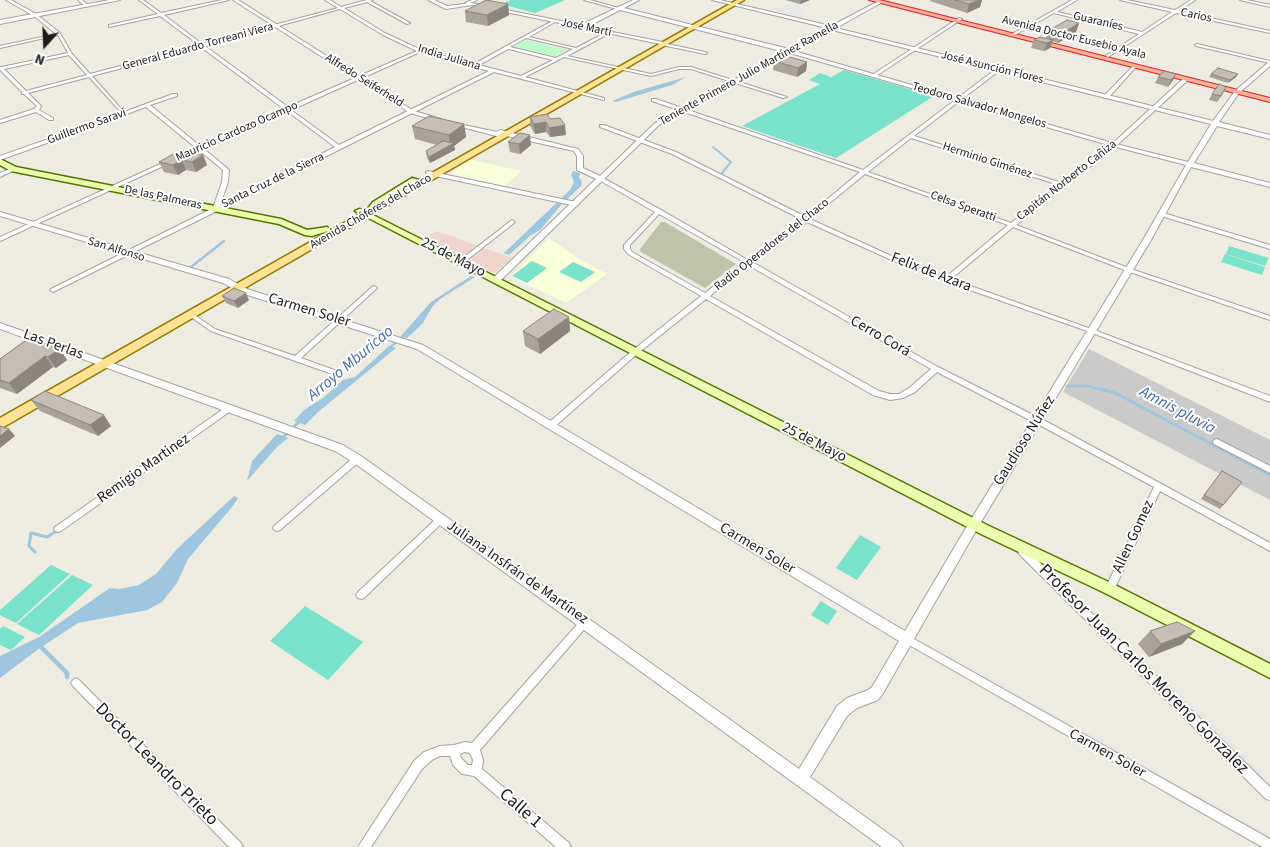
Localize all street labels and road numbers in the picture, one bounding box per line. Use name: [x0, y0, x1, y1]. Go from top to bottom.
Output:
street label: Carios: [1179, 6, 1213, 26]
street label: Guaraníes: [1072, 9, 1124, 35]
street label: Avenida Doctor Eusebio Ayala: [1000, 13, 1148, 63]
street label: José Martí: [559, 16, 613, 40]
street label: Teniente Primero Julio Martínez Ramella: [657, 19, 841, 129]
street label: General Eduardo Torreani Viera: [121, 20, 275, 74]
street label: India Juliana: [416, 42, 482, 74]
street label: José Asunción Flores: [939, 48, 1045, 88]
street label: Alfredo Seiferheld: [322, 51, 406, 111]
street label: Teodoro Salvador Mongelos: [910, 80, 1048, 132]
street label: Mauricio Cardozo Ocampo: [174, 99, 300, 165]
street label: Guillermo Saravi: [46, 106, 128, 148]
street label: Capitán Norberto Cañiza: [1014, 138, 1120, 224]
street label: Herminio Giménez: [940, 140, 1034, 182]
street label: Santa Cruz de la Sierra: [219, 150, 327, 212]
street label: Avenida Chóferes del Chaco: [307, 171, 435, 253]
street label: De las Palmeras: [123, 183, 203, 213]
street label: Celsa Speratti: [928, 188, 998, 226]
street label: Radio Operadores del Chaco: [712, 196, 832, 294]
street label: San Alfonso: [86, 234, 146, 266]
street label: 25 de Mayo: [418, 234, 488, 282]
street label: Felix de Azara: [888, 249, 974, 297]
street label: Carmen Soler: [266, 290, 352, 332]
street label: Cerro Corá: [847, 313, 913, 361]
street label: Las Perlas: [21, 326, 85, 364]
street label: Gaudioso Núñez: [990, 393, 1060, 489]
street label: 25 de Mayo: [779, 419, 849, 467]
street label: Remigio Martinez: [94, 430, 194, 508]
street label: Allen Gomez: [1109, 498, 1159, 576]
street label: Juliana Insfrán de Martínez: [443, 517, 591, 629]
street label: Carmen Soler: [716, 519, 798, 579]
street label: Profesor Juan Carlos Moreno Gonzalez: [1033, 560, 1253, 780]
street label: Doctor Leandro Prieto: [90, 699, 222, 831]
street label: Carmen Soler: [1065, 726, 1149, 782]
street label: Calle 1: [494, 784, 546, 834]

